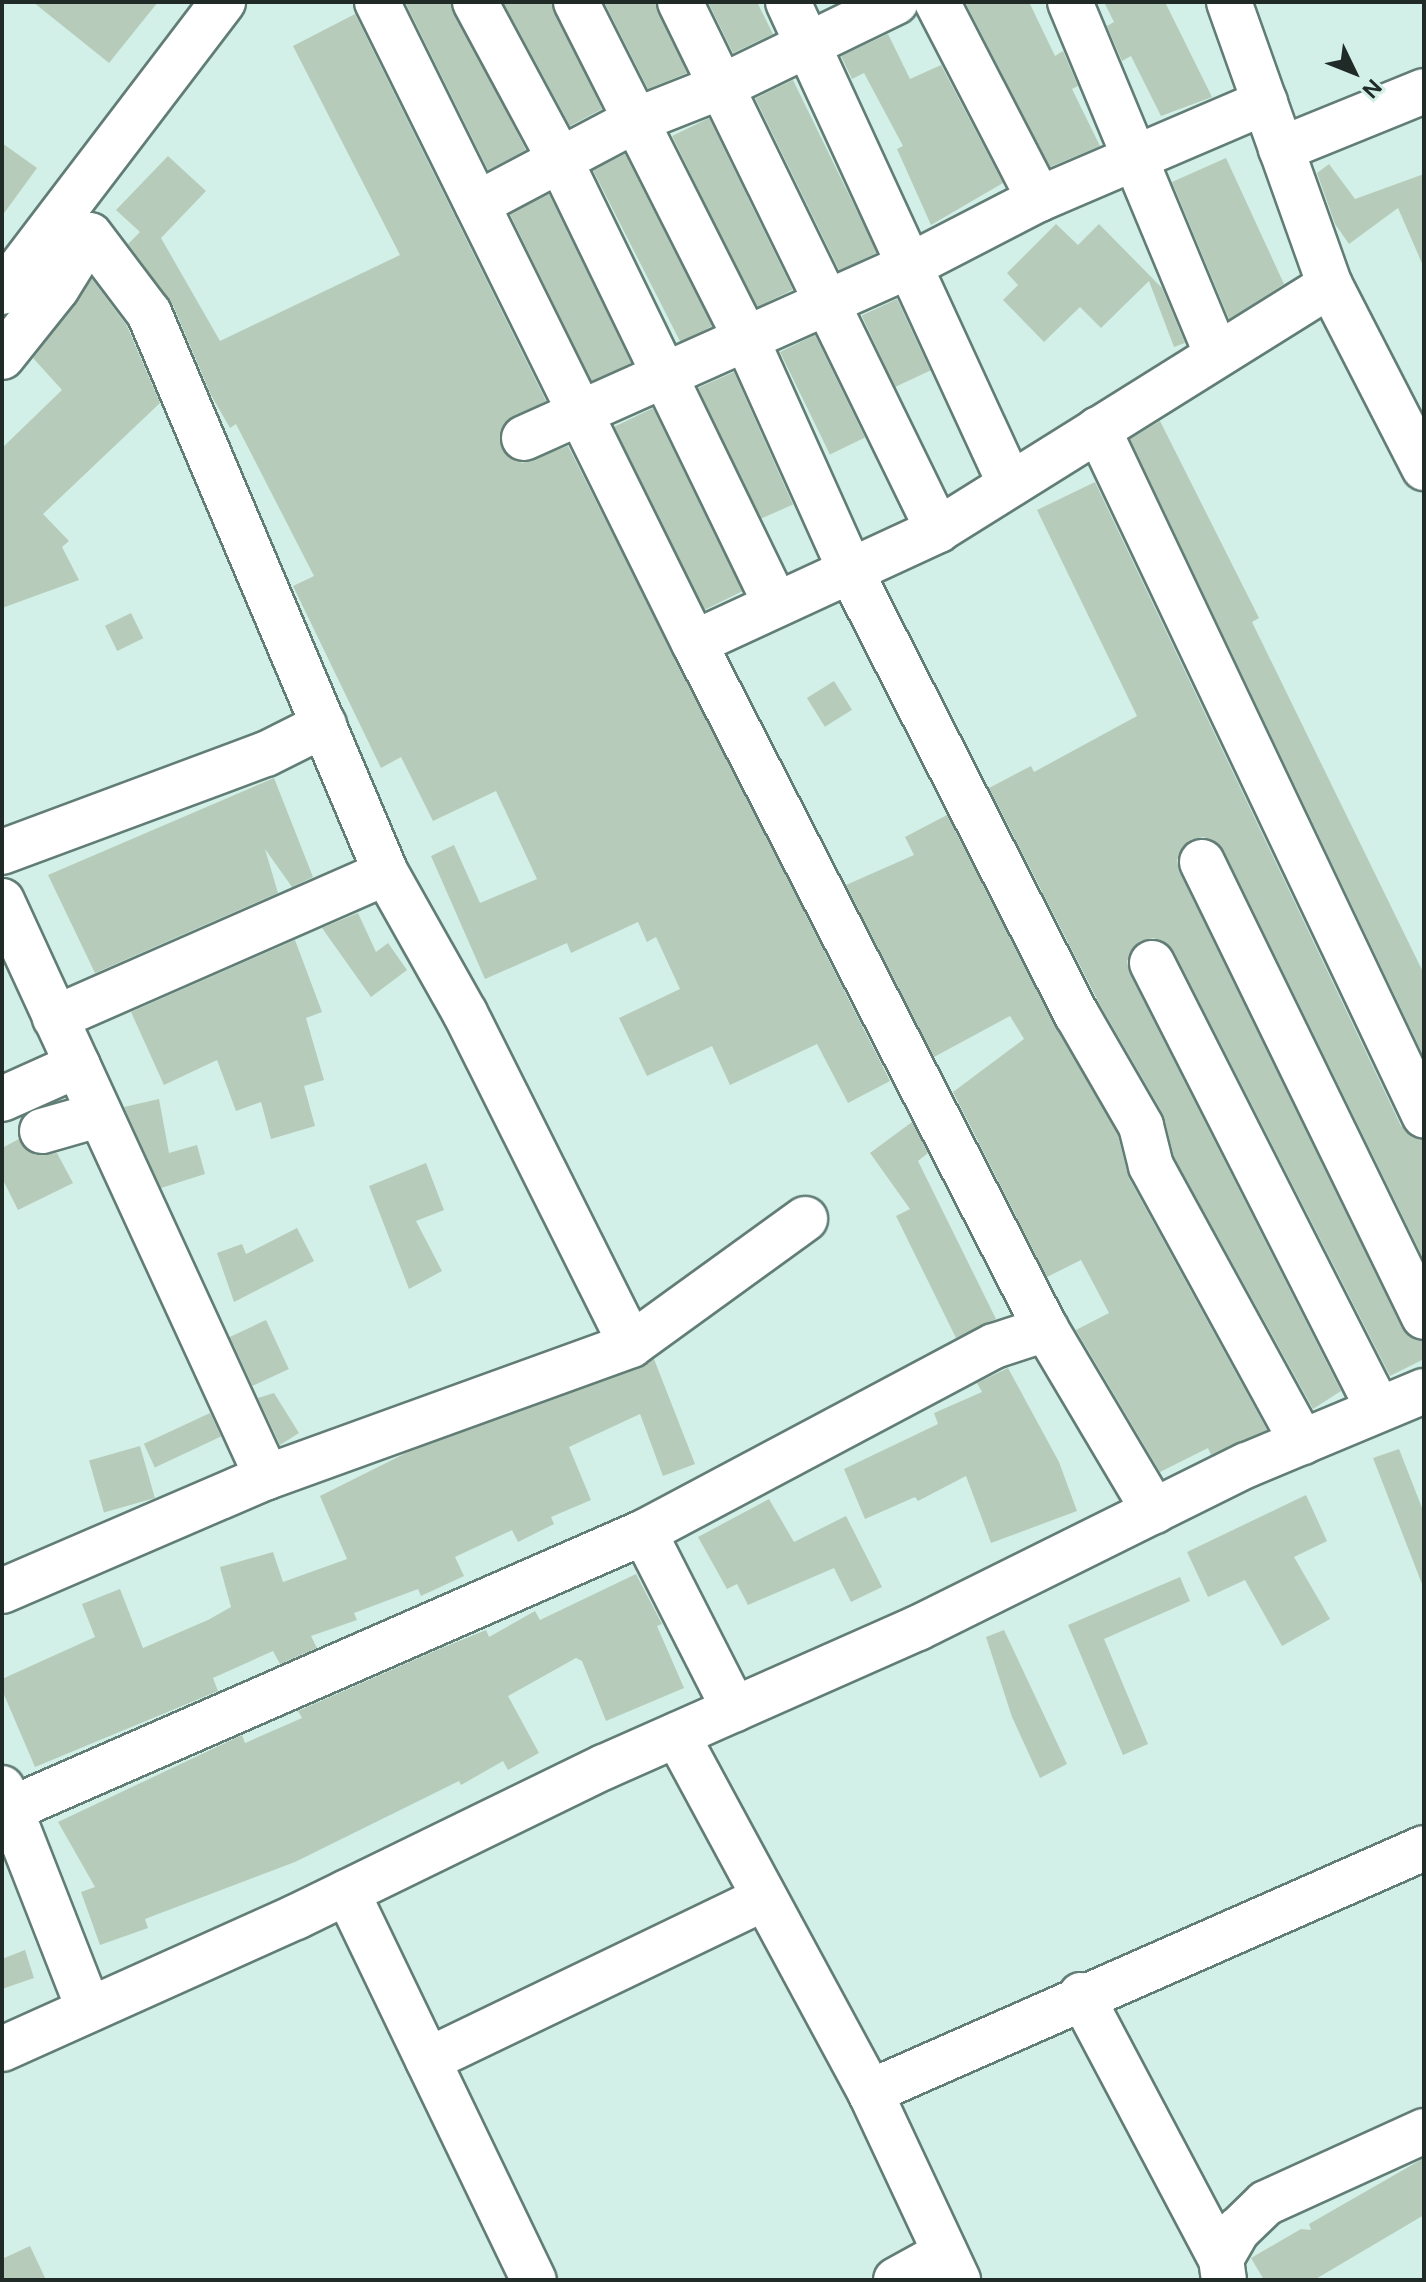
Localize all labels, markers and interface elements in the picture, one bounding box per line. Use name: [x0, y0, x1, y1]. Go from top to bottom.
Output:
north arrow: [1314, 32, 1394, 112]
text: N: [1356, 73, 1388, 104]

